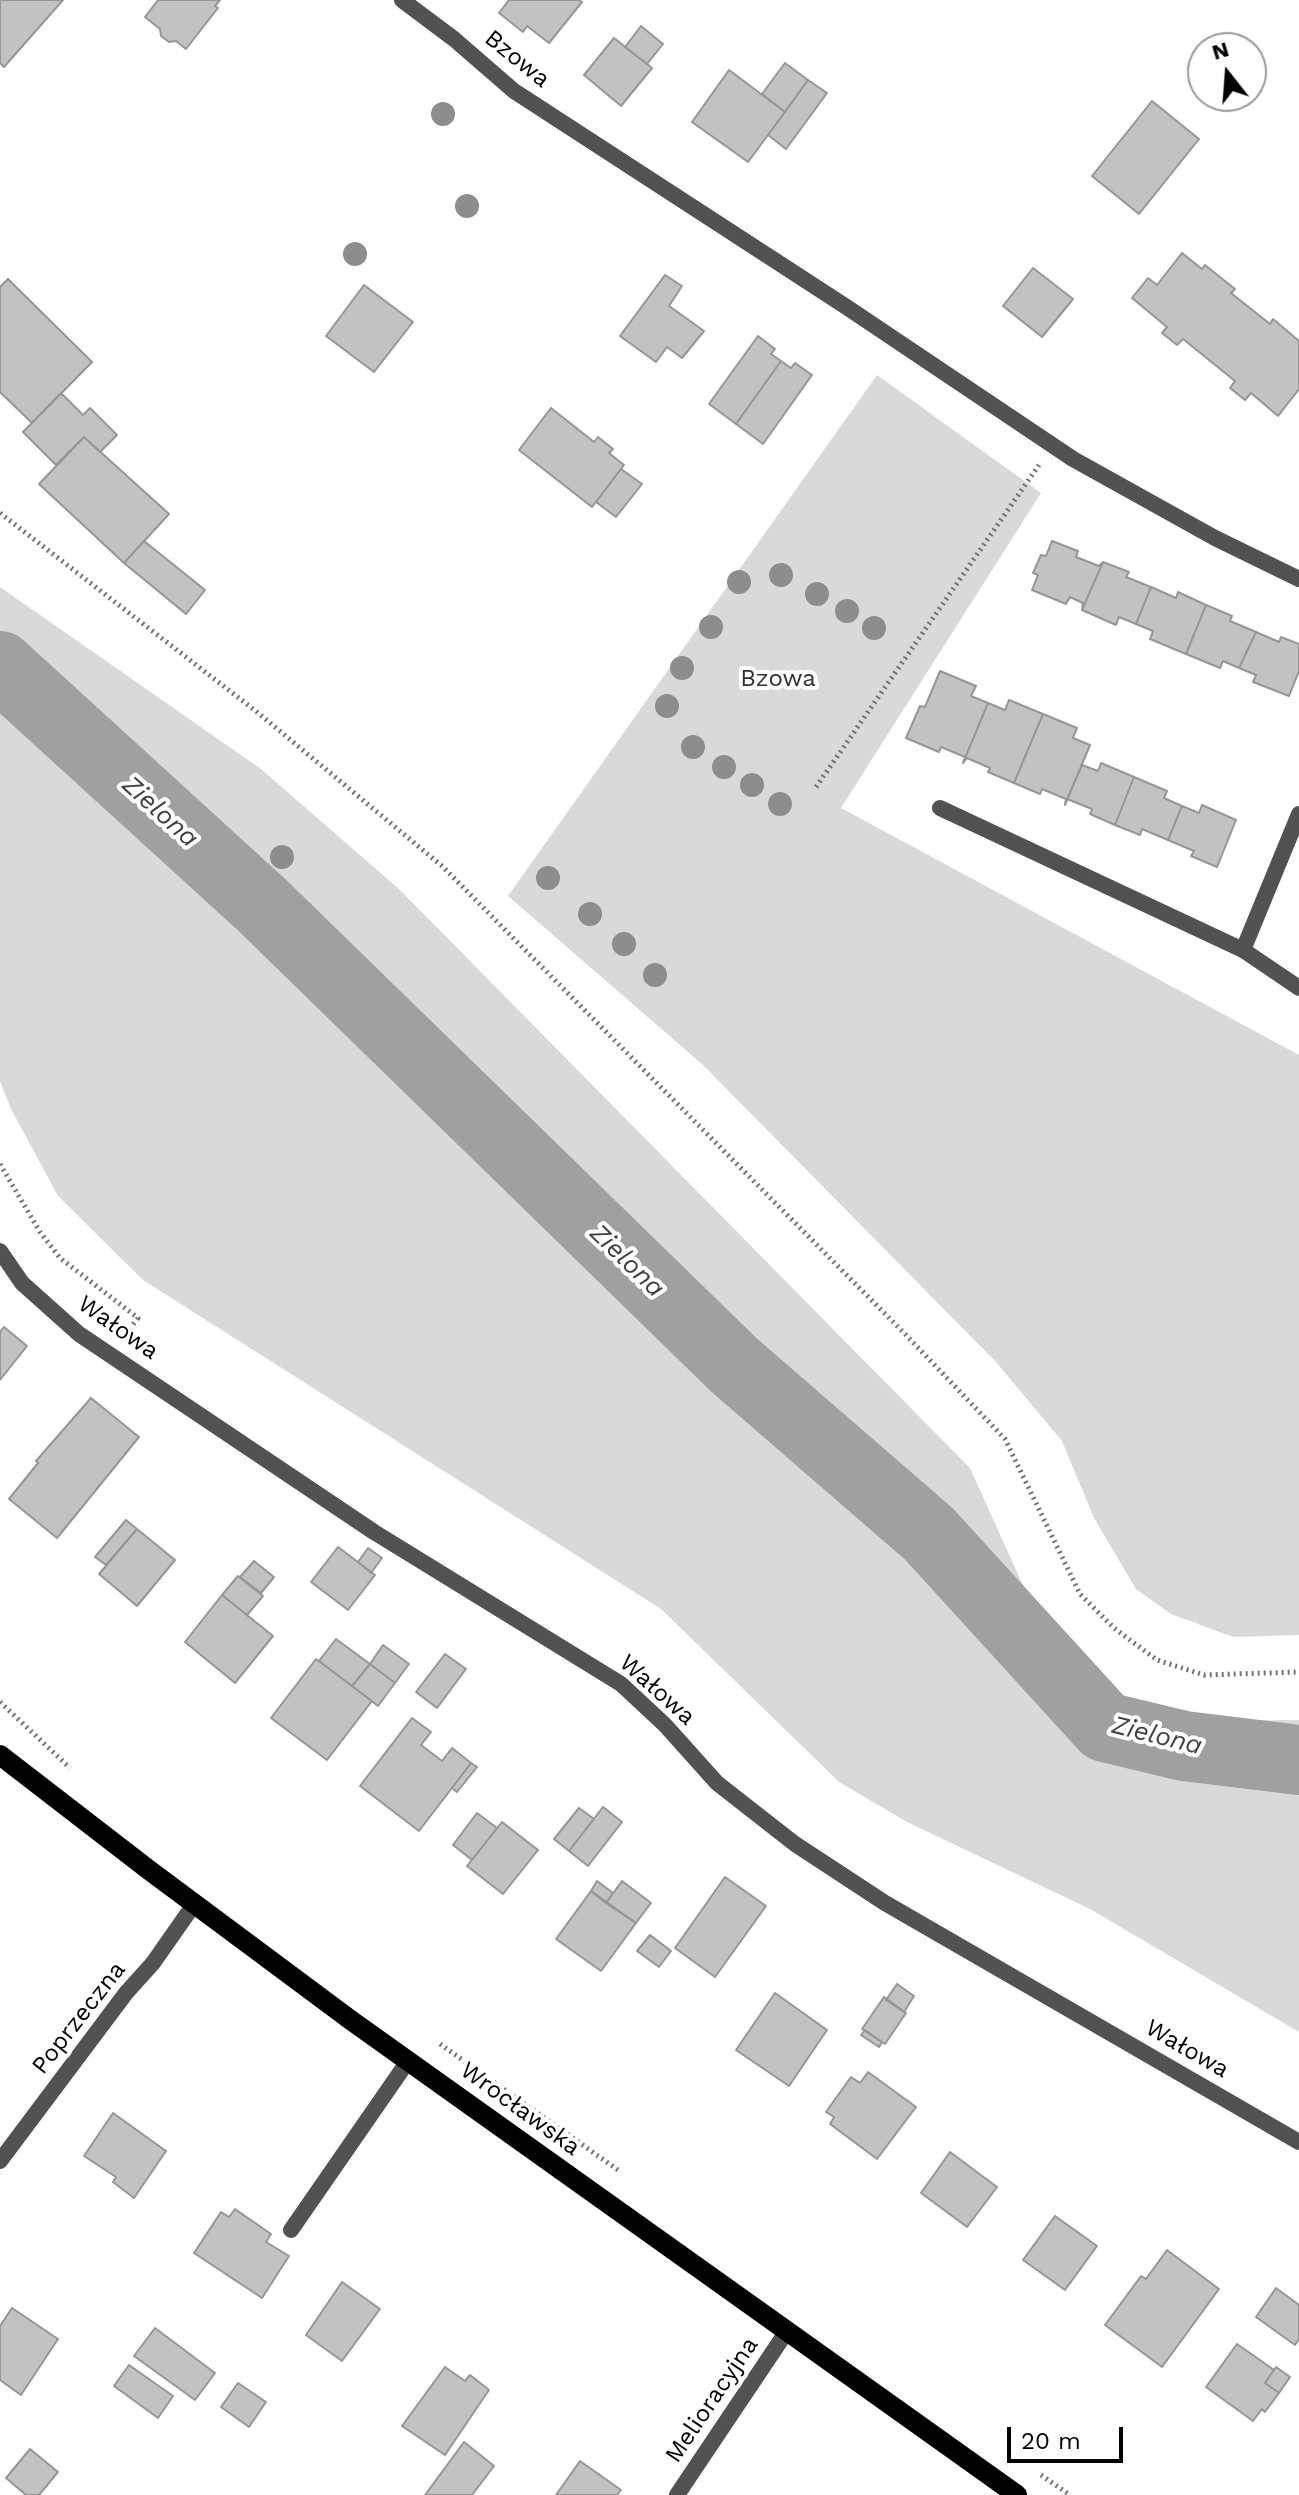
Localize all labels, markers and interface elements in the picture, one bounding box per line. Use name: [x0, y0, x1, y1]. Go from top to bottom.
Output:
street label: Bzowa: [479, 24, 555, 94]
north arrow: [1187, 32, 1267, 112]
text: N: [1209, 36, 1232, 65]
park label: Bzowa: [740, 665, 816, 693]
water label: Zielona: [116, 770, 204, 854]
water label: Zielona: [583, 1218, 671, 1304]
street label: Wałowa: [72, 1290, 164, 1366]
street label: Wałowa: [613, 1649, 701, 1731]
water label: Zielona: [1109, 1710, 1205, 1762]
street label: Poprzeczna: [26, 1956, 132, 2080]
street label: Wałowa: [1140, 2014, 1234, 2084]
street label: Wrocławska: [454, 2056, 586, 2162]
street label: Melioracyjna: [659, 2332, 765, 2468]
scale bar: [1011, 2411, 1127, 2461]
text: 20 m: [1021, 2427, 1081, 2455]

